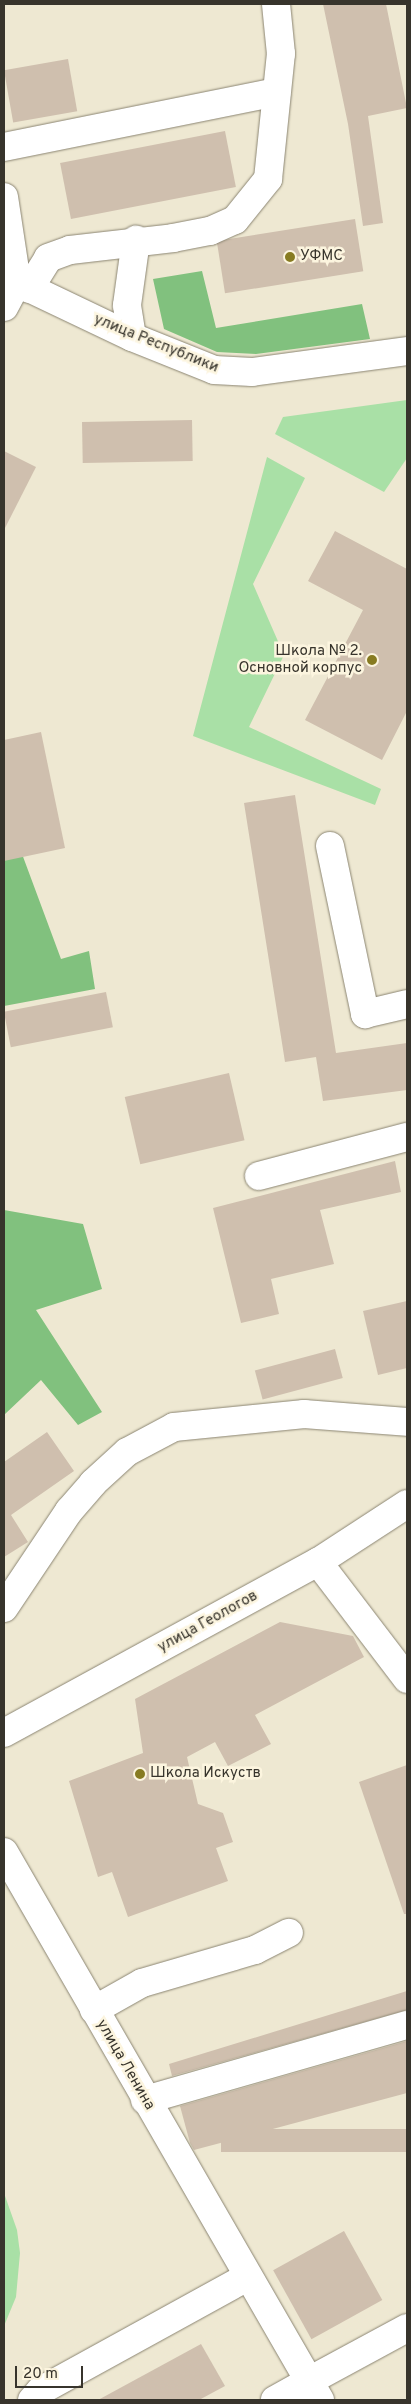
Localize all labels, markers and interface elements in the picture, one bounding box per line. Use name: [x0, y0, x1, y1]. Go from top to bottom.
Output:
place label: УФМС: [300, 248, 343, 266]
marker: УФМС: [284, 251, 296, 263]
street label: улица Республики: [91, 311, 221, 377]
place label: Школа № 2. Основной корпус: [238, 642, 362, 677]
marker: Школа № 2. Основной корпус: [366, 654, 378, 666]
street label: улица Геологов: [155, 1587, 261, 1657]
place label: Школа Искуств: [150, 1765, 261, 1783]
marker: Школа Искуств: [134, 1768, 146, 1780]
street label: улица Ленина: [92, 2017, 158, 2113]
scale bar: [18, 2356, 85, 2388]
text: 20 m: [23, 2365, 58, 2384]

